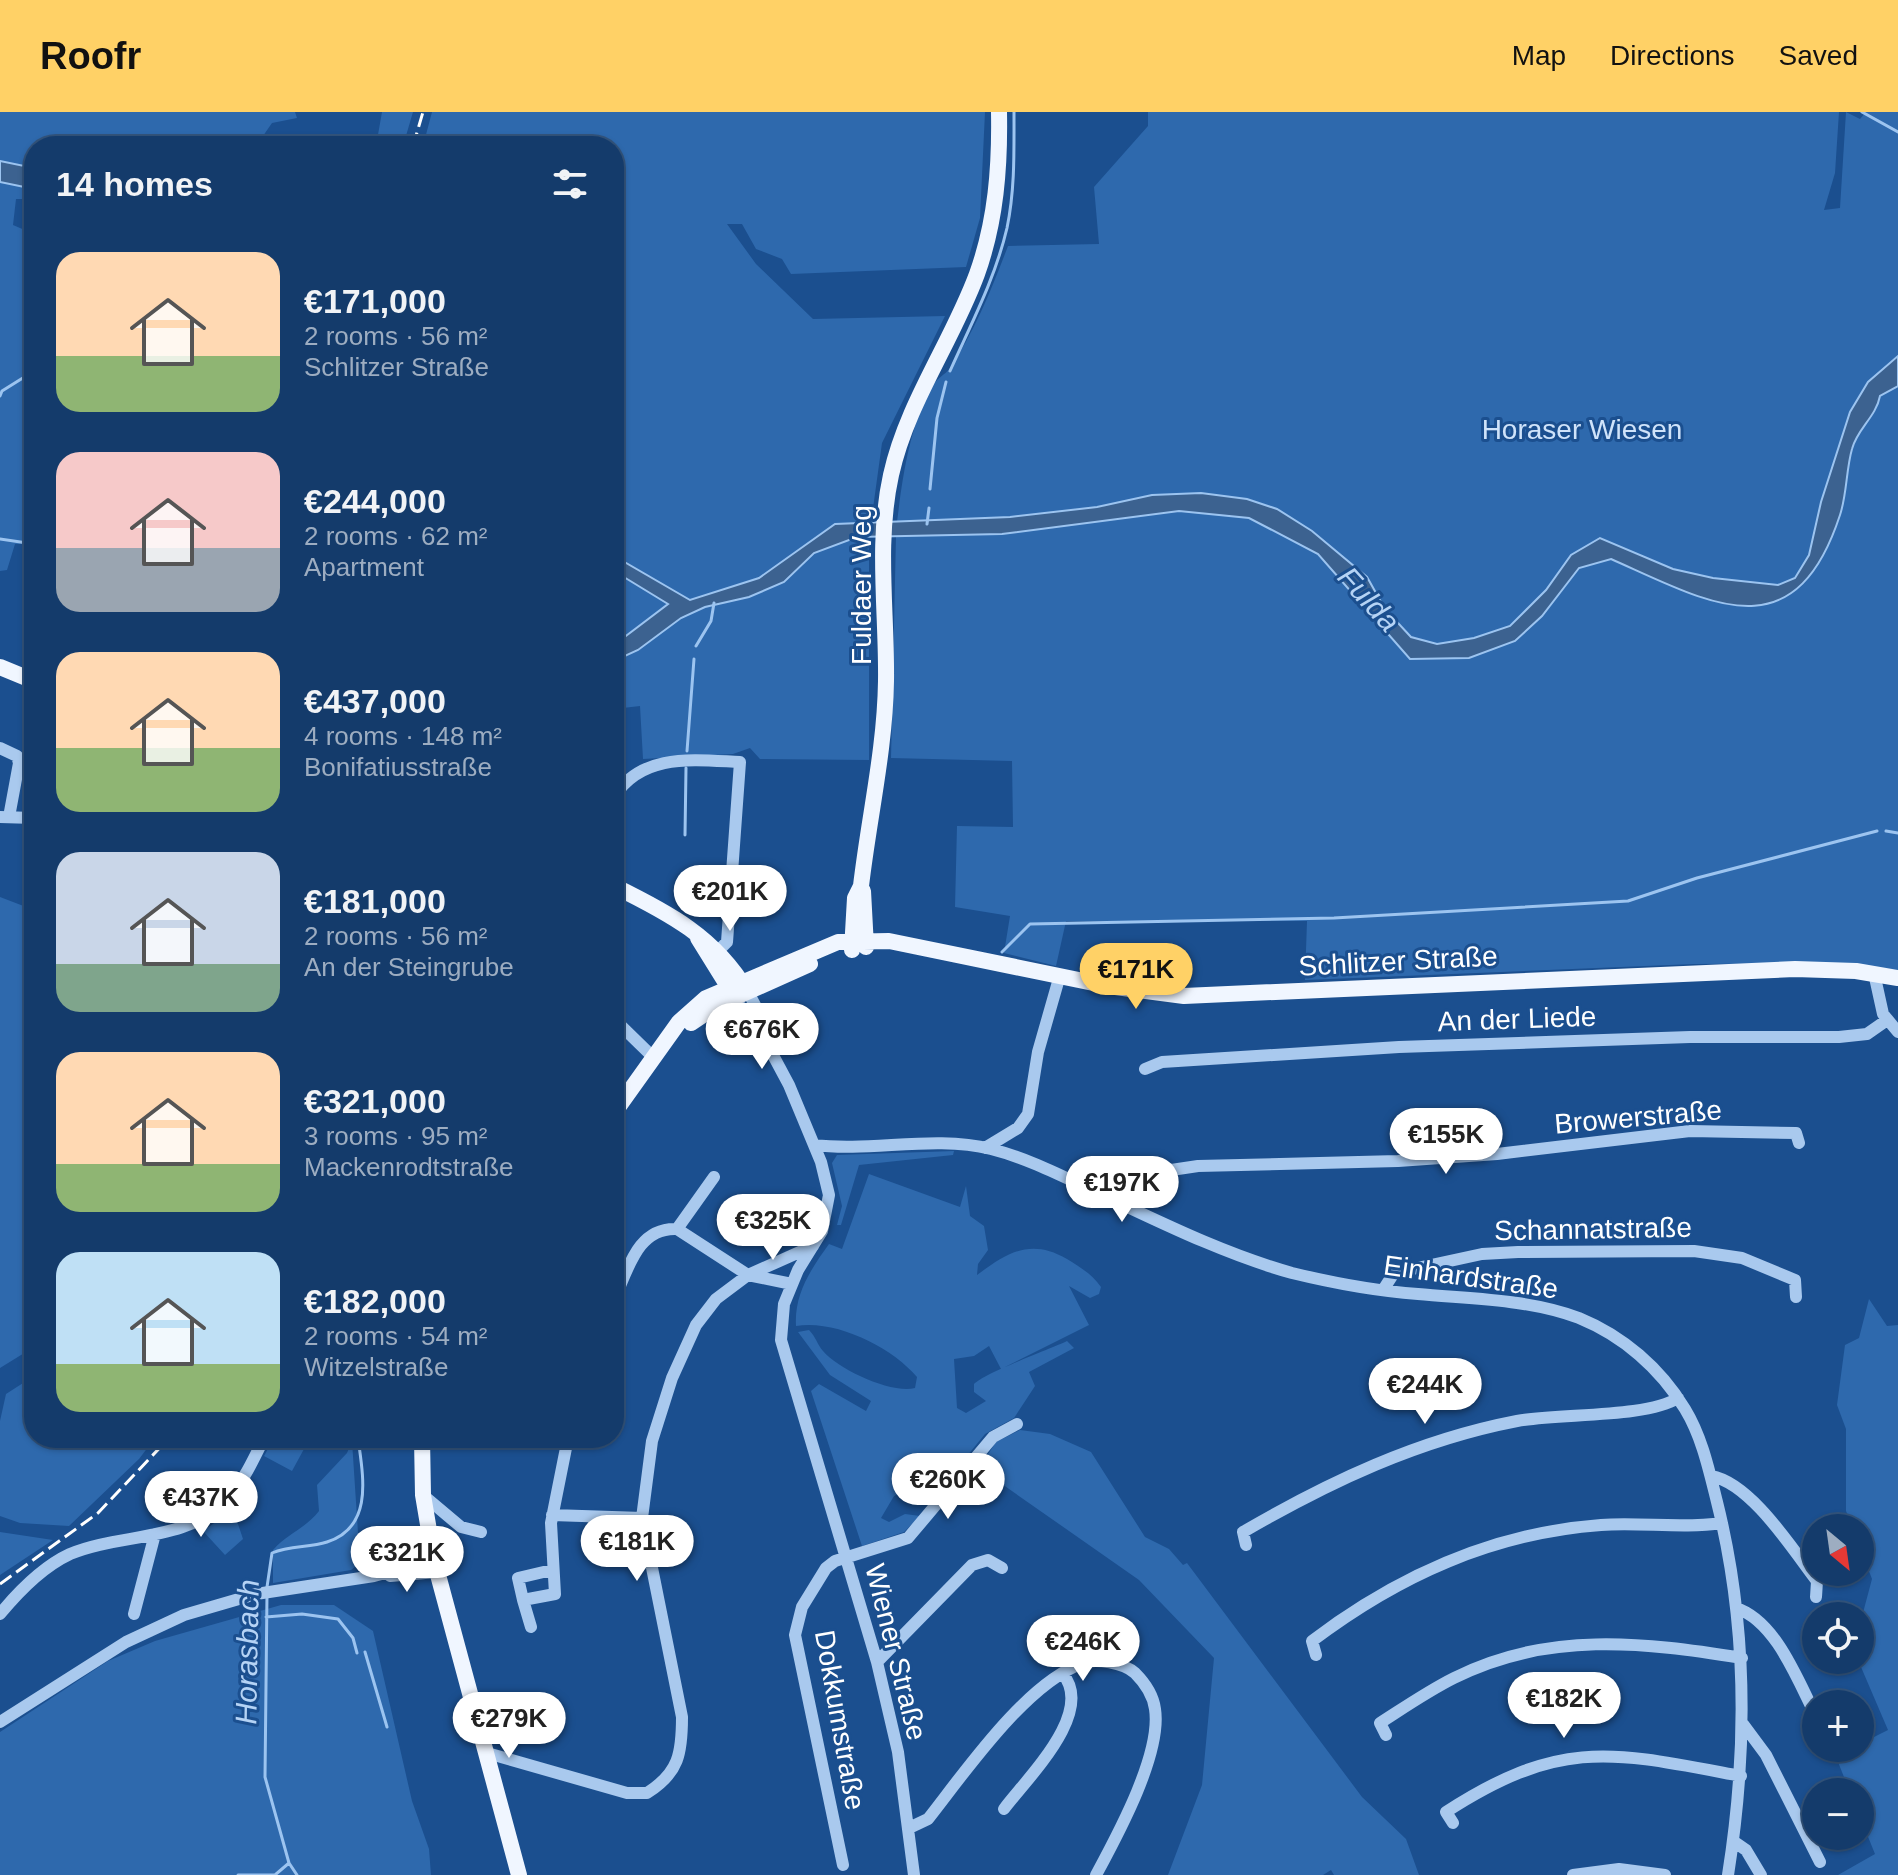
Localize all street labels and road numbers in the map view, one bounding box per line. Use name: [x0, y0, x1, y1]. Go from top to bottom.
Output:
street label: Fuldaer Weg: [846, 505, 877, 665]
street label: Schlitzer Straße: [1298, 940, 1498, 982]
street label: An der Liede: [1437, 1001, 1597, 1037]
street label: Browerstraße: [1553, 1094, 1723, 1140]
street label: Schannatstraße: [1494, 1212, 1692, 1246]
street label: Einhardstraße: [1382, 1249, 1560, 1305]
street label: Wiener Straße: [859, 1561, 933, 1743]
street label: Dokkumstraße: [809, 1628, 871, 1812]

